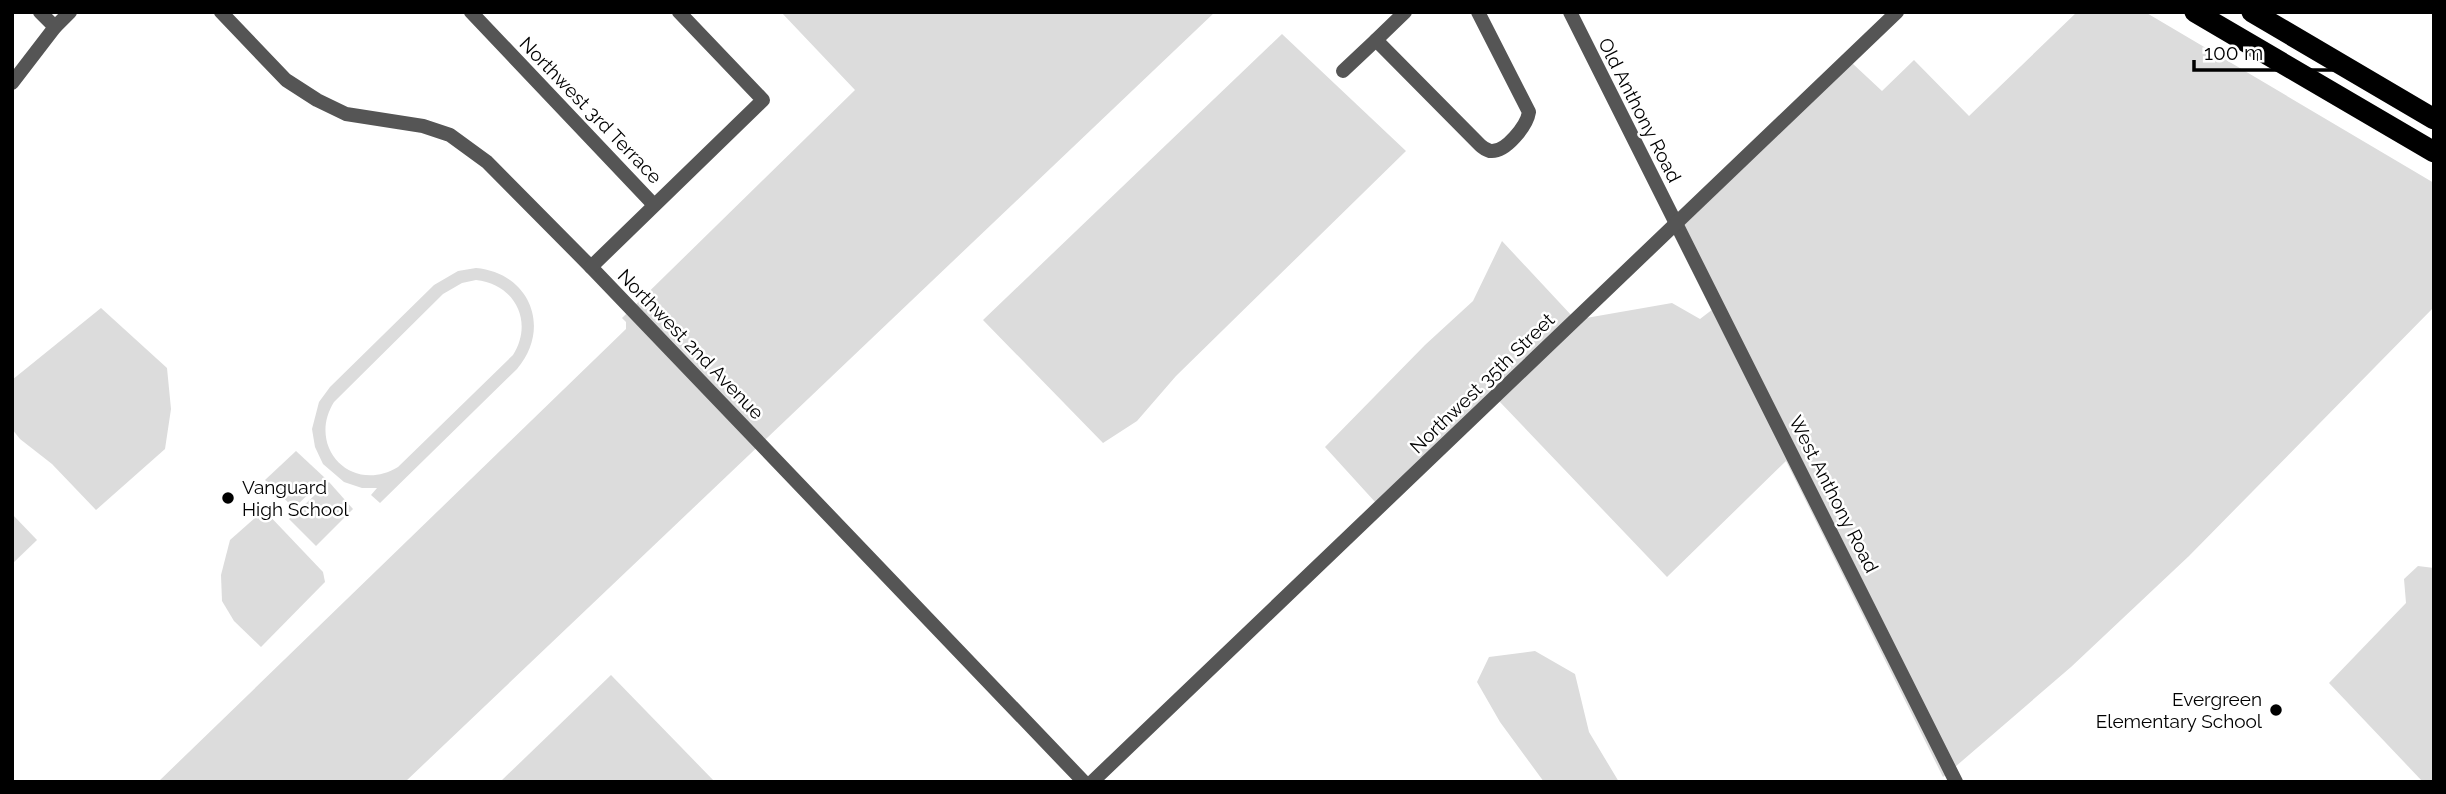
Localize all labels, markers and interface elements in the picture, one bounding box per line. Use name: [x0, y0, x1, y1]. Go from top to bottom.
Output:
scale bar: [2194, 28, 2339, 72]
street label: Northwest 3rd Terrace: [515, 32, 667, 188]
street label: Old Anthony Road: [1594, 34, 1686, 186]
text: 100 m: [2204, 40, 2263, 65]
street label: Northwest 2nd Avenue: [614, 264, 768, 424]
street label: Northwest 35th Street: [1405, 308, 1559, 458]
street label: West Anthony Road: [1785, 412, 1883, 576]
place label: Vanguard High School: [242, 476, 349, 520]
marker: Vanguard High School: [220, 490, 236, 506]
place label: Evergreen Elementary School: [2096, 688, 2263, 732]
marker: Evergreen Elementary School: [2268, 702, 2284, 718]

